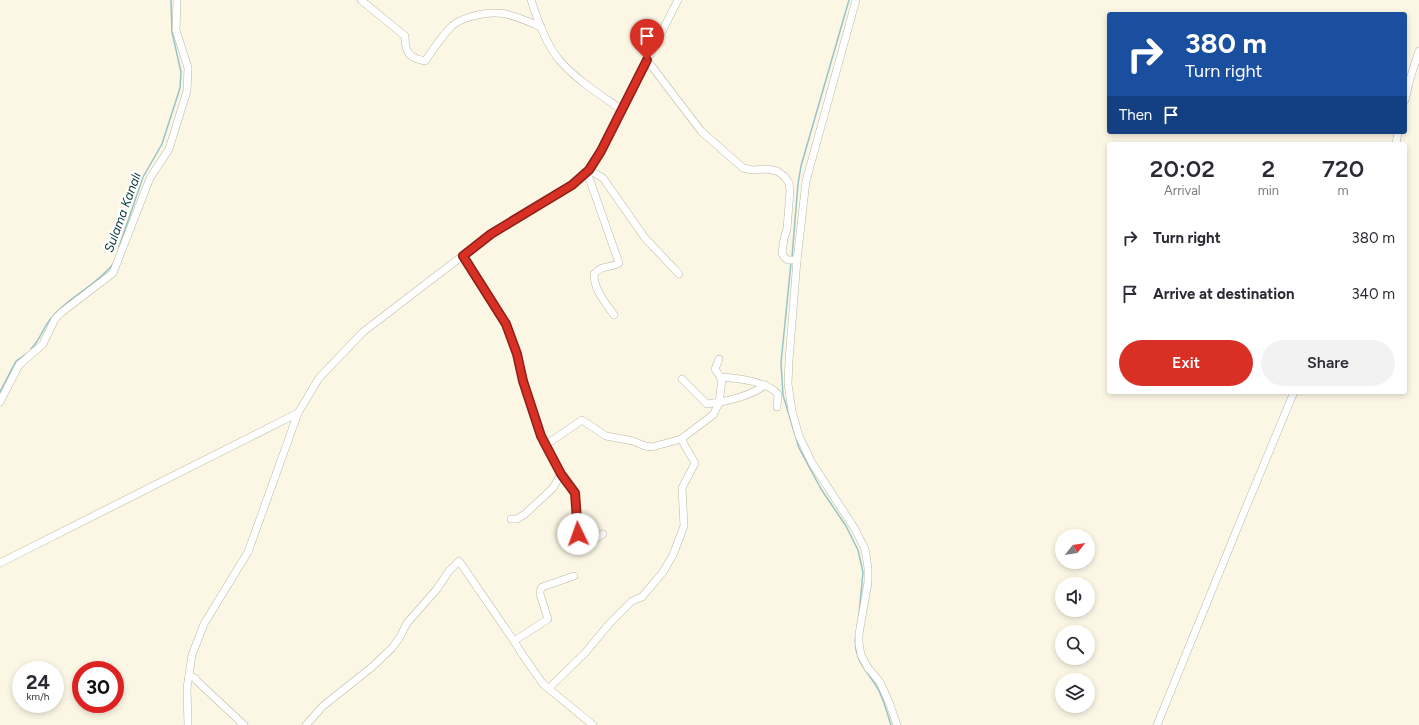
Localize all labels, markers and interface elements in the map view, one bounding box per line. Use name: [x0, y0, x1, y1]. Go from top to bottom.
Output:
pin: [630, 19, 664, 60]
icon: arrive: [636, 25, 658, 47]
text: 380 m: [1185, 26, 1267, 60]
icon: right: [1119, 28, 1171, 80]
text: Turn right: [1185, 60, 1262, 82]
icon: arrive: [1160, 104, 1182, 126]
text: Then: [1119, 106, 1152, 124]
text: 20:02: [1150, 154, 1215, 183]
text: 2: [1262, 154, 1275, 183]
text: 720: [1322, 154, 1364, 183]
water label: Sulama Kanalı: [101, 170, 144, 254]
text: Arrival: [1164, 183, 1201, 198]
text: min: [1258, 183, 1279, 198]
text: m: [1337, 183, 1349, 198]
icon: right: [1119, 227, 1141, 249]
text: Turn right: [1153, 229, 1221, 247]
text: 380 m: [1352, 229, 1395, 247]
icon: arrive: [1119, 283, 1141, 305]
text: Arrive at destination: [1153, 285, 1294, 303]
text: 340 m: [1351, 285, 1395, 303]
button: Exit: [1119, 340, 1253, 386]
button: Share: [1261, 340, 1395, 386]
position arrow: [557, 513, 599, 555]
north arrow: [1055, 529, 1095, 569]
map controls: [1055, 529, 1095, 713]
button: sound: [1055, 577, 1095, 617]
button: search: [1055, 625, 1095, 665]
speed limit sign: 30: [72, 661, 124, 713]
text: 24: [26, 670, 50, 694]
button: layers: [1055, 673, 1095, 713]
text: km/h: [27, 690, 49, 703]

